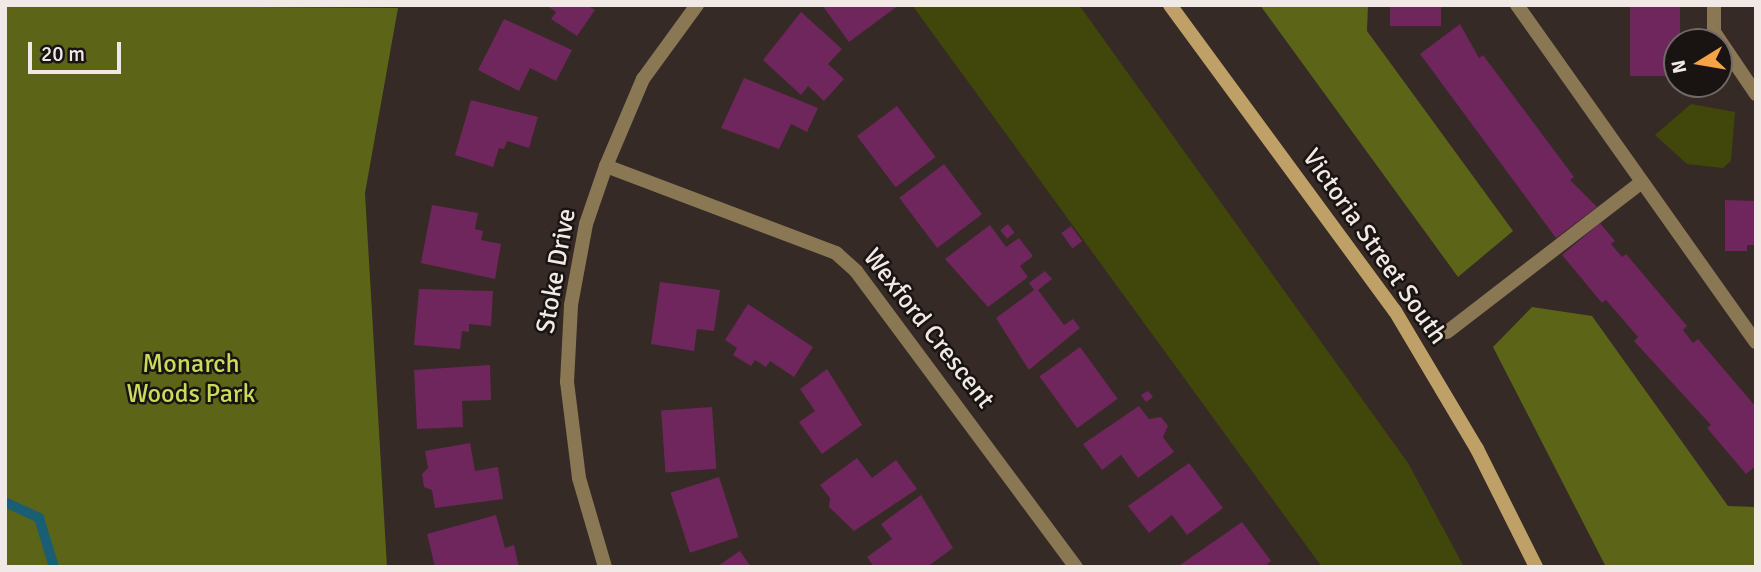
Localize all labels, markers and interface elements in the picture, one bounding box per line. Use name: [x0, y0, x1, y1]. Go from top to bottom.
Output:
scale bar: [32, 28, 124, 72]
north arrow: [1663, 28, 1733, 98]
text: 20 m: [41, 41, 85, 67]
text: N: [1666, 58, 1692, 75]
street label: Victoria Street South: [1295, 143, 1453, 351]
street label: Stoke Drive: [531, 206, 583, 336]
street label: Wexford Crescent: [856, 243, 1000, 415]
park label: Monarch Woods Park: [127, 349, 255, 410]

